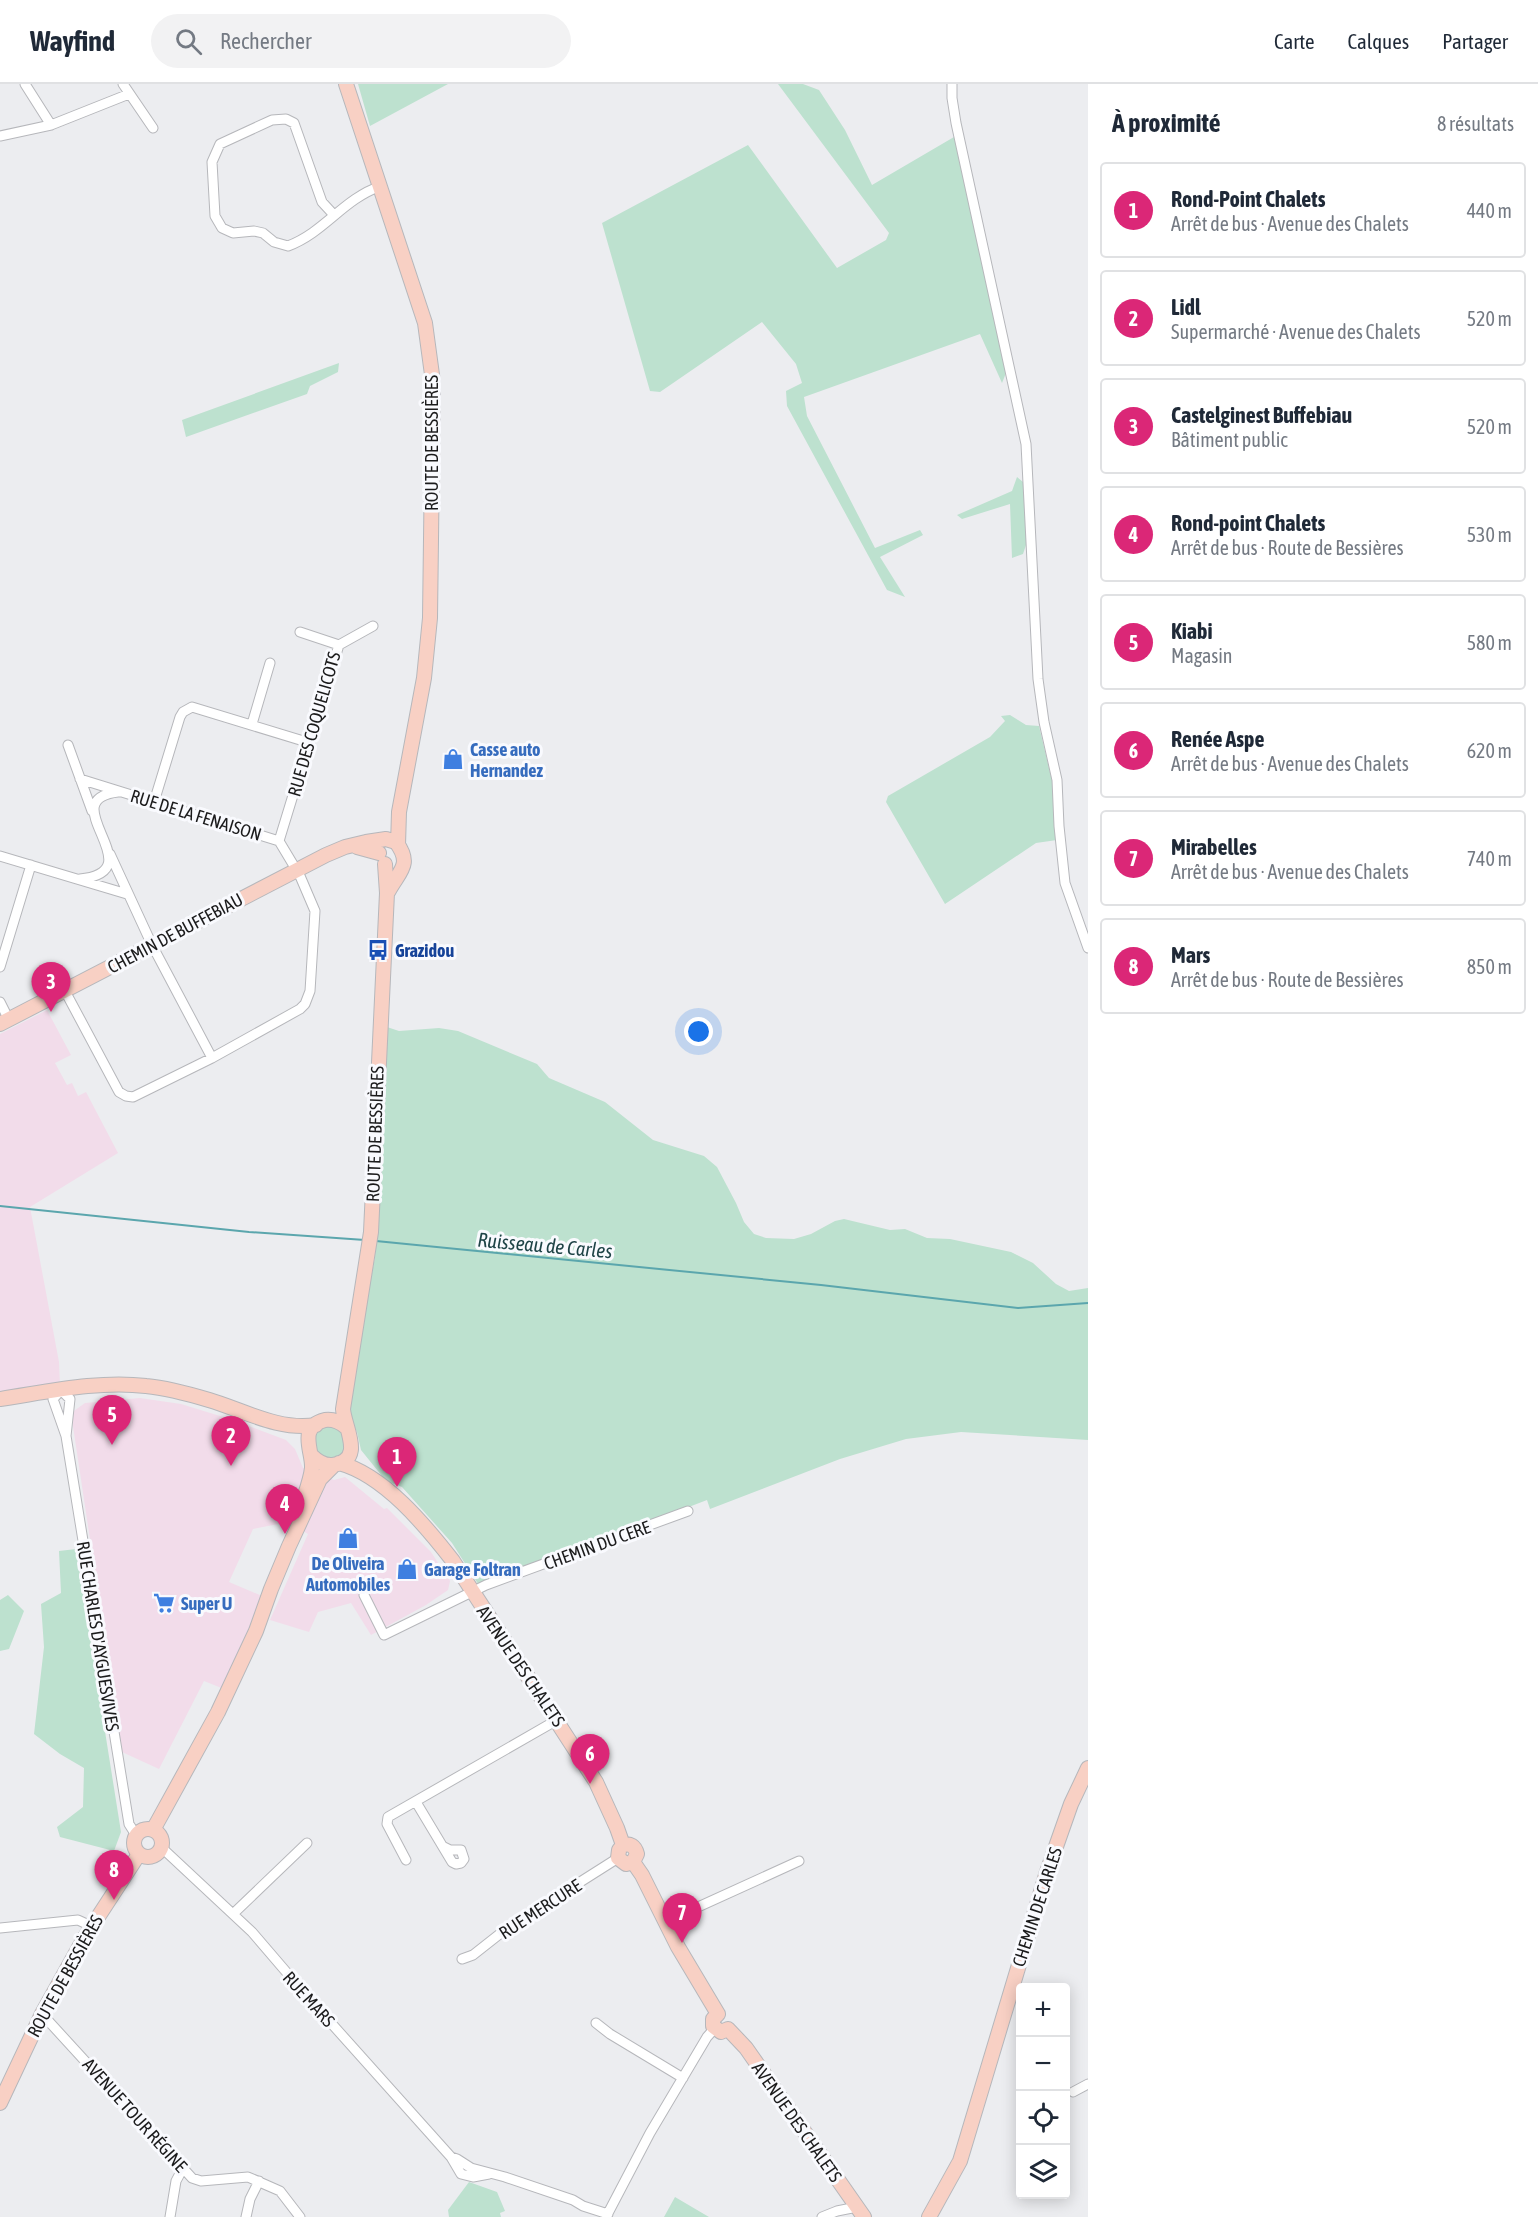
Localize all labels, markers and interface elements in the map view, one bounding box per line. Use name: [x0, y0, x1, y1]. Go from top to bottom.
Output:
search box: [151, 14, 571, 68]
text: Wayfind: [30, 25, 115, 57]
icon: search: [172, 25, 205, 58]
text: Rechercher: [220, 28, 312, 54]
text: Carte: [1274, 29, 1315, 53]
text: Calques: [1348, 29, 1409, 53]
text: Partager: [1442, 29, 1508, 53]
text: À proximité: [1112, 108, 1220, 138]
text: 8 résultats: [1437, 112, 1514, 135]
text: Rond-Point Chalets: [1171, 186, 1325, 212]
text: 1: [1129, 199, 1138, 222]
text: 440 m: [1467, 199, 1512, 222]
text: Arrêt de bus · Avenue des Chalets: [1171, 212, 1409, 235]
text: Lidl: [1171, 294, 1201, 320]
text: 2: [1129, 307, 1138, 330]
text: 520 m: [1467, 307, 1512, 330]
text: Supermarché · Avenue des Chalets: [1171, 320, 1421, 343]
street label: ROUTE DE BESSIÈRES: [421, 375, 442, 511]
text: Castelginest Buffebiau: [1171, 402, 1352, 428]
text: 3: [1129, 415, 1138, 438]
text: 520 m: [1467, 415, 1512, 438]
text: Bâtiment public: [1171, 428, 1288, 451]
text: Rond-point Chalets: [1171, 510, 1325, 536]
text: 4: [1129, 523, 1138, 546]
text: 530 m: [1467, 523, 1512, 546]
text: Arrêt de bus · Route de Bessières: [1171, 536, 1404, 559]
text: Kiabi: [1171, 618, 1213, 644]
text: 5: [1129, 631, 1138, 654]
text: 580 m: [1467, 631, 1512, 654]
text: Magasin: [1171, 644, 1233, 667]
street label: RUE DES COQUELICOTS: [283, 649, 345, 799]
text: Renée Aspe: [1171, 726, 1265, 752]
place label: Casse auto Hernandez: [470, 739, 543, 781]
text: 6: [1129, 739, 1138, 762]
text: 620 m: [1467, 739, 1512, 762]
shop icon: Casse auto Hernandez: [441, 747, 465, 771]
text: Arrêt de bus · Avenue des Chalets: [1171, 752, 1409, 775]
street label: RUE DE LA FENAISON: [128, 785, 264, 845]
text: Mirabelles: [1171, 834, 1257, 860]
text: 7: [1129, 847, 1138, 870]
text: 740 m: [1467, 847, 1512, 870]
text: Arrêt de bus · Avenue des Chalets: [1171, 860, 1409, 883]
street label: CHEMIN DE BUFFEBIAU: [104, 889, 246, 977]
bus stop icon: Grazidou: [366, 938, 390, 962]
place label: Grazidou: [395, 940, 454, 961]
text: Mars: [1171, 942, 1210, 968]
text: 8: [1129, 955, 1138, 978]
text: 850 m: [1467, 955, 1512, 978]
pin: 3: [32, 962, 70, 1012]
text: Arrêt de bus · Route de Bessières: [1171, 968, 1404, 991]
your location: [684, 1017, 713, 1046]
street label: ROUTE DE BESSIÈRES: [362, 1065, 388, 1202]
water label: Ruisseau de Carles: [477, 1228, 613, 1262]
pin: 5: [92, 1396, 132, 1445]
pin: 2: [212, 1416, 250, 1466]
pin: 1: [378, 1438, 416, 1487]
pin: 4: [266, 1484, 304, 1534]
street label: CHEMIN DU CERE: [541, 1516, 653, 1574]
shop icon: De Oliveira Automobiles: [336, 1526, 360, 1550]
street label: RUE CHARLES D'AYGUESVIVES: [73, 1540, 123, 1733]
place label: De Oliveira Automobiles: [305, 1553, 391, 1595]
shop icon: Garage Foltran: [395, 1557, 419, 1581]
place label: Garage Foltran: [424, 1559, 521, 1580]
supermarket icon: Super U: [152, 1591, 176, 1615]
place label: Super U: [181, 1593, 232, 1614]
street label: AVENUE DES CHALETS: [473, 1601, 570, 1731]
pin: 6: [570, 1734, 610, 1784]
street label: CHEMIN DE CARLES: [1008, 1844, 1066, 1969]
pin: 8: [94, 1850, 134, 1900]
street label: RUE MERCURE: [495, 1875, 585, 1943]
pin: 7: [662, 1894, 702, 1943]
street label: ROUTE DE BESSIÈRES: [23, 1911, 107, 2041]
street label: RUE MARS: [279, 1967, 340, 2031]
map controls: [1016, 1983, 1070, 2199]
button: +: [1016, 1983, 1070, 2037]
button: −: [1016, 2037, 1070, 2091]
street label: AVENUE TOUR RÉGINE: [78, 2054, 192, 2176]
street label: AVENUE DES CHALETS: [748, 2058, 846, 2186]
button: locate: [1016, 2091, 1070, 2145]
button: layers: [1016, 2145, 1070, 2199]

